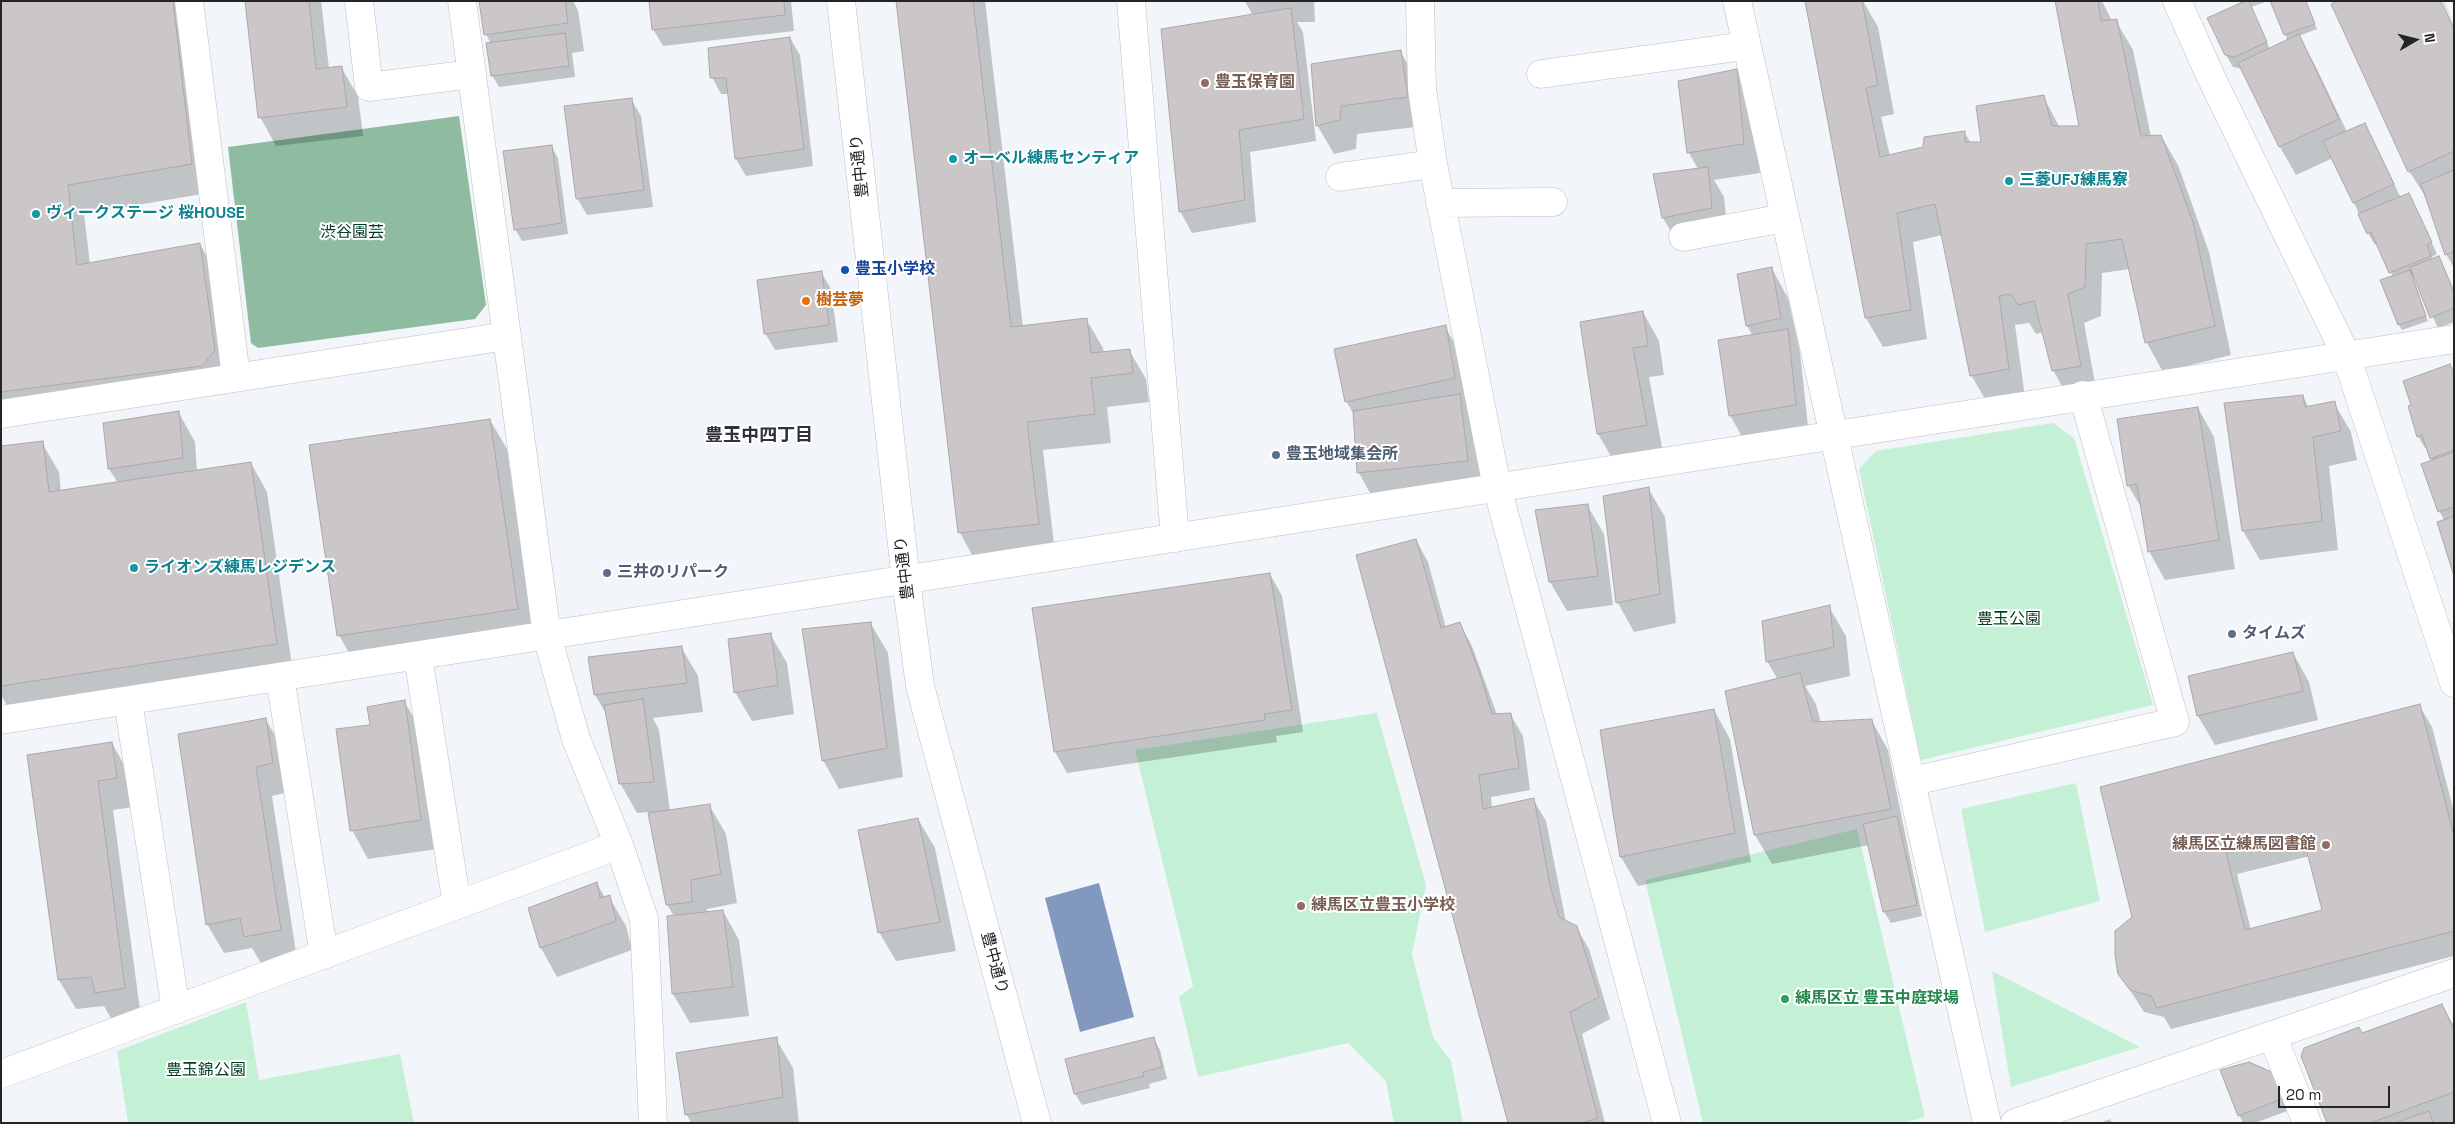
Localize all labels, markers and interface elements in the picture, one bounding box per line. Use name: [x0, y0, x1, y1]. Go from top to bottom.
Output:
north arrow: [2390, 15, 2440, 65]
text: N: [2420, 32, 2439, 44]
place label: 豊玉保育園: [1215, 73, 1295, 93]
marker: 豊玉保育園: [1199, 77, 1211, 89]
street label: 豊中通り: [847, 133, 873, 199]
place label: オーベル練馬センティア: [963, 149, 1139, 169]
marker: オーベル練馬センティア: [947, 153, 959, 165]
place label: 三菱UFJ練馬寮: [2019, 171, 2128, 191]
marker: 三菱UFJ練馬寮: [2003, 175, 2015, 187]
place label: ヴィークステージ 桜HOUSE: [46, 204, 245, 224]
marker: ヴィークステージ 桜HOUSE: [30, 208, 42, 220]
park label: 渋谷園芸: [320, 223, 384, 243]
place label: 豊玉小学校: [855, 260, 935, 280]
marker: 豊玉小学校: [839, 264, 851, 276]
place label: 樹芸夢: [816, 291, 864, 311]
marker: 樹芸夢: [800, 295, 812, 307]
district label: 豊玉中四丁目: [705, 425, 813, 447]
place label: 豊玉地域集会所: [1286, 445, 1398, 465]
marker: 豊玉地域集会所: [1270, 449, 1282, 461]
street label: 豊中通り: [892, 535, 918, 601]
place label: ライオンズ練馬レジデンス: [144, 558, 336, 578]
marker: ライオンズ練馬レジデンス: [128, 562, 140, 574]
place label: 三井のリパーク: [617, 563, 729, 583]
marker: 三井のリパーク: [601, 567, 613, 579]
park label: 豊玉公園: [1977, 610, 2041, 630]
place label: タイムズ: [2242, 624, 2306, 644]
marker: タイムズ: [2226, 628, 2238, 640]
place label: 練馬区立練馬図書館: [2172, 835, 2316, 855]
marker: 練馬区立練馬図書館: [2320, 839, 2332, 851]
place label: 練馬区立豊玉小学校: [1311, 896, 1455, 916]
marker: 練馬区立豊玉小学校: [1295, 900, 1307, 912]
street label: 豊中通り: [976, 930, 1012, 996]
place label: 練馬区立 豊玉中庭球場: [1795, 989, 1959, 1009]
marker: 練馬区立 豊玉中庭球場: [1779, 993, 1791, 1005]
park label: 豊玉錦公園: [166, 1061, 246, 1081]
scale bar: [2280, 1076, 2392, 1108]
text: 20 m: [2286, 1085, 2321, 1104]

